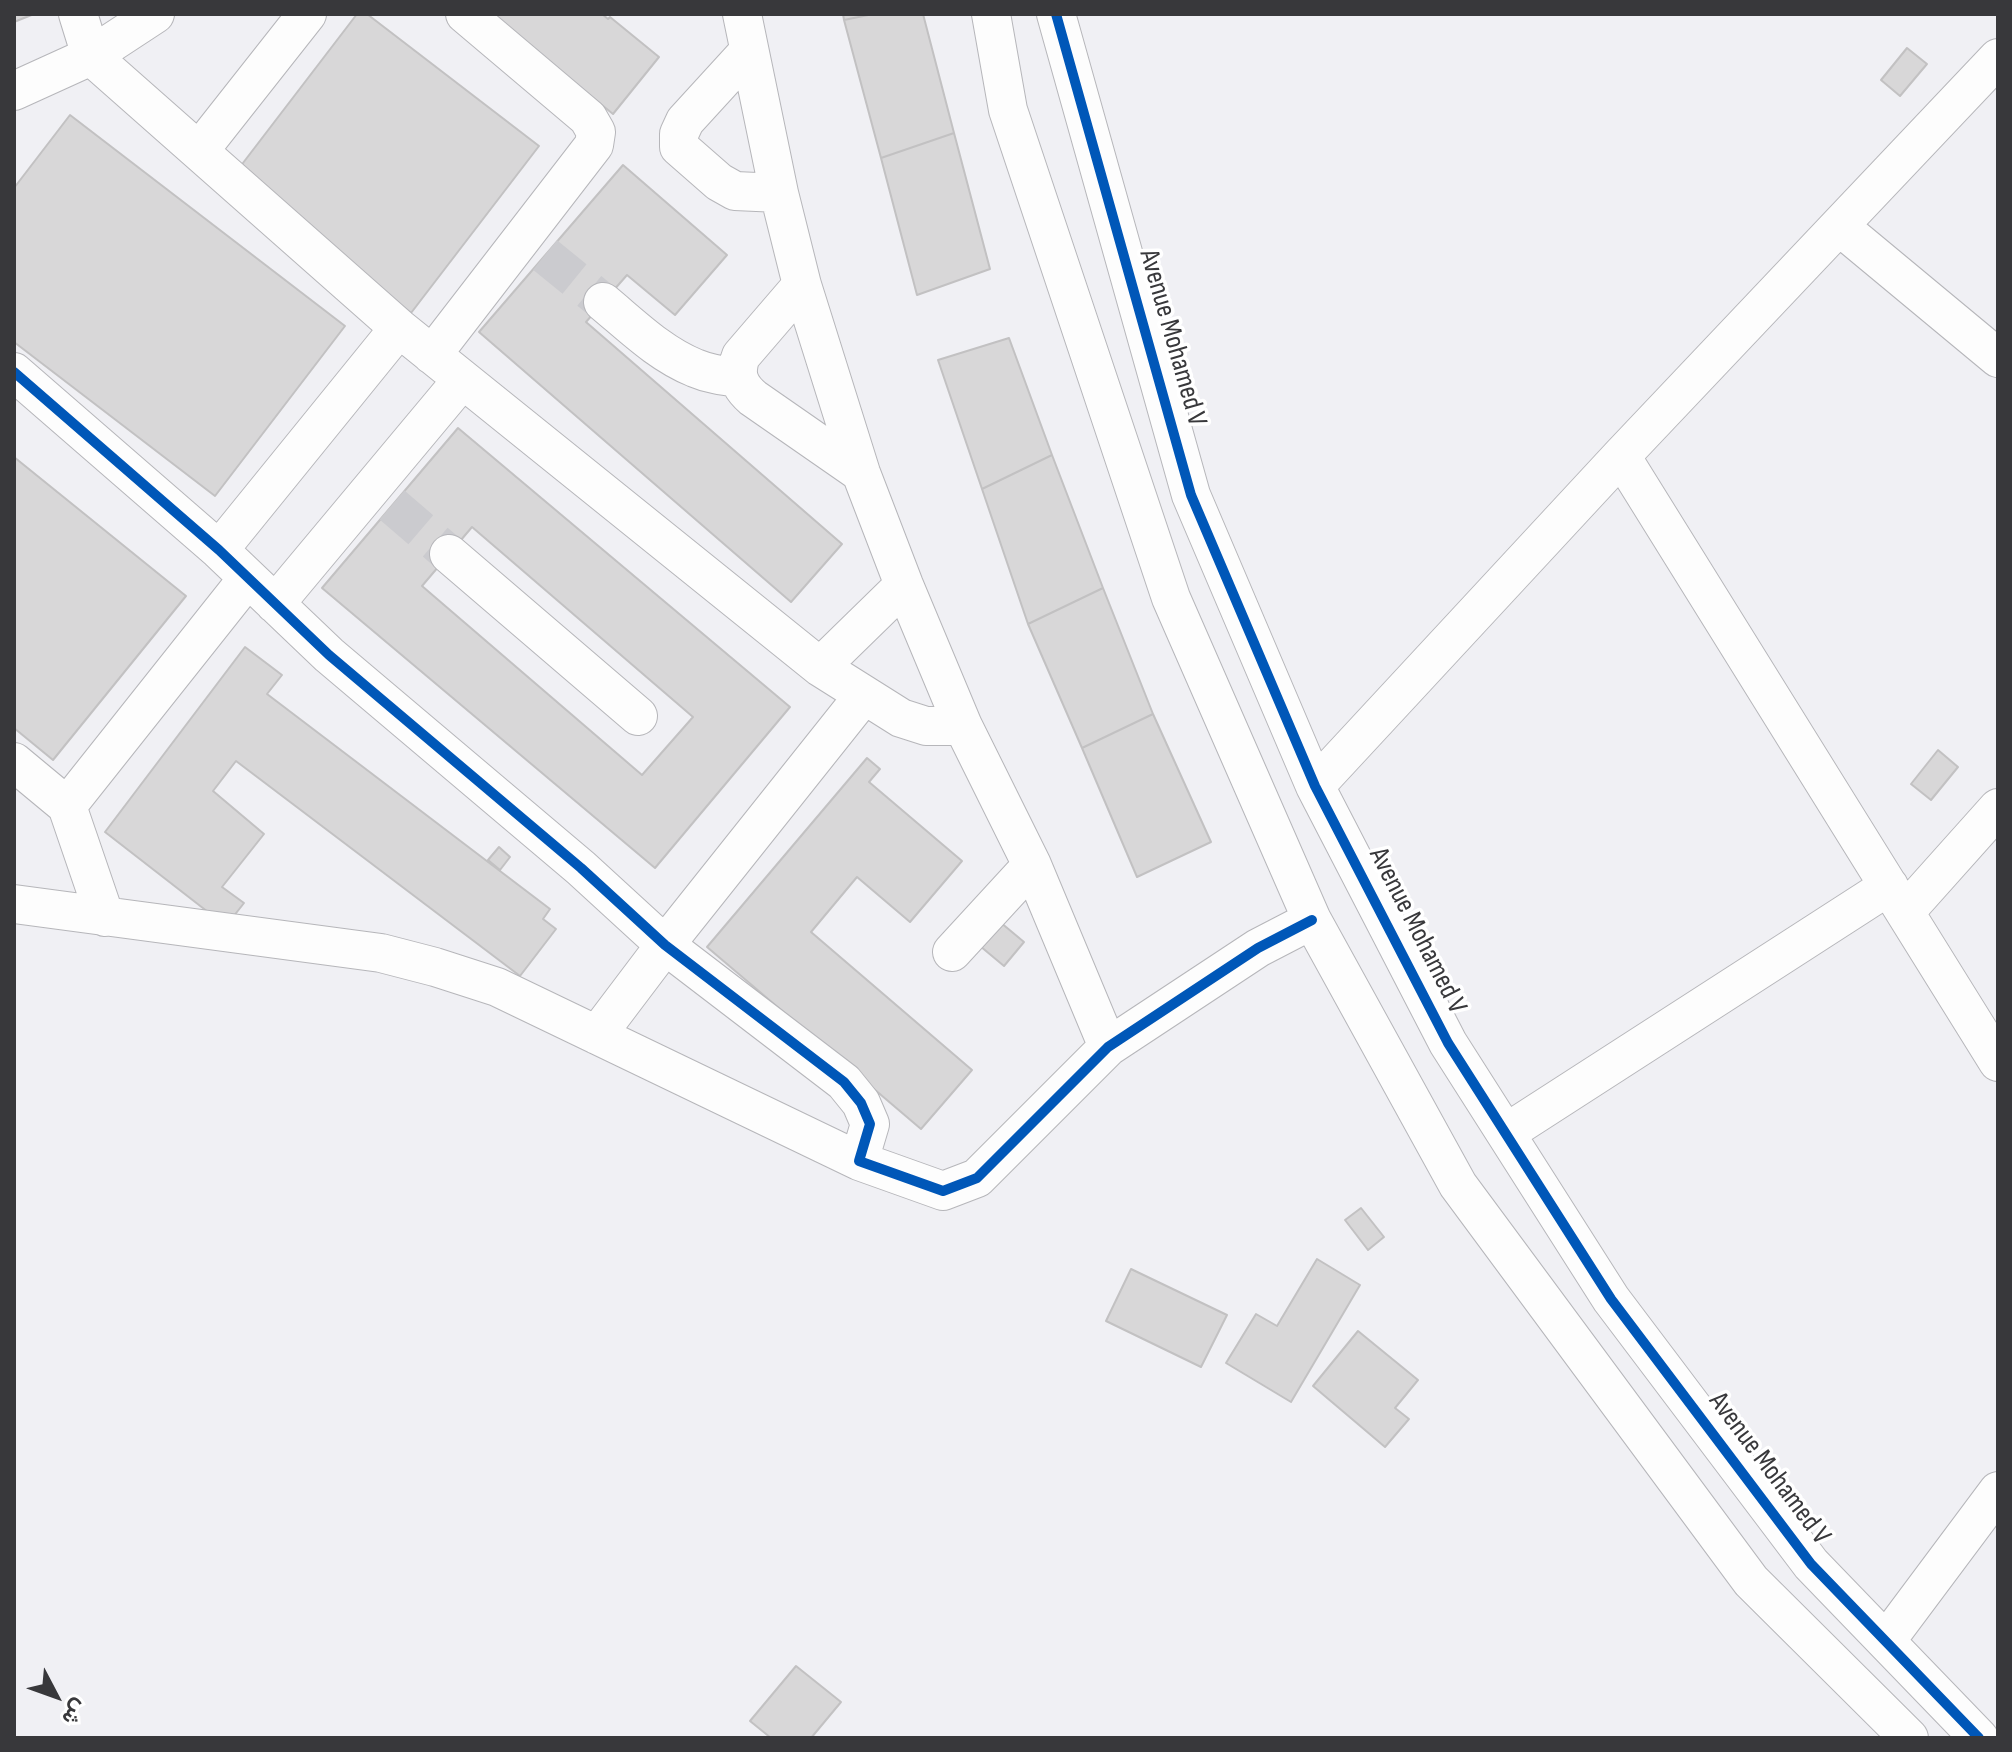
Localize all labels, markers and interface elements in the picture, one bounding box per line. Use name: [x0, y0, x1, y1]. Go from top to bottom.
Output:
street label: Avenue Mohamed V: [1131, 246, 1213, 430]
street label: Avenue Mohamed V: [1361, 842, 1473, 1020]
street label: Avenue Mohamed V: [1701, 1386, 1837, 1552]
north arrow: [16, 1656, 96, 1736]
text: ش: [56, 1693, 93, 1731]

